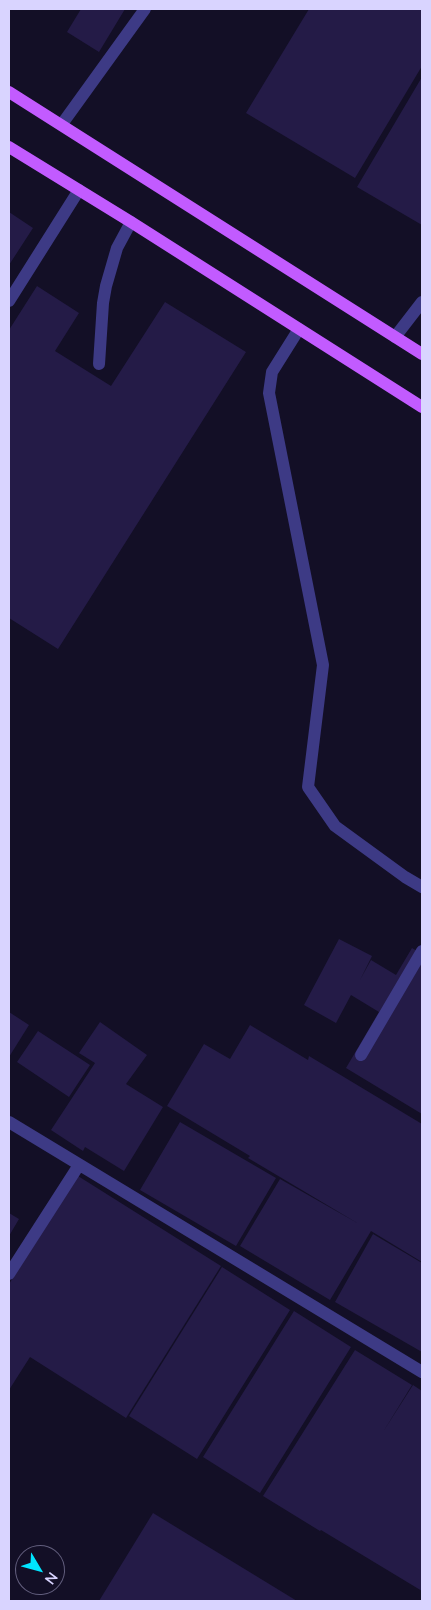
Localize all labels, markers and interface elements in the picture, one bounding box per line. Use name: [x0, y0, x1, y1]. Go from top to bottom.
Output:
north arrow: [15, 1545, 65, 1595]
text: N: [42, 1569, 62, 1588]

